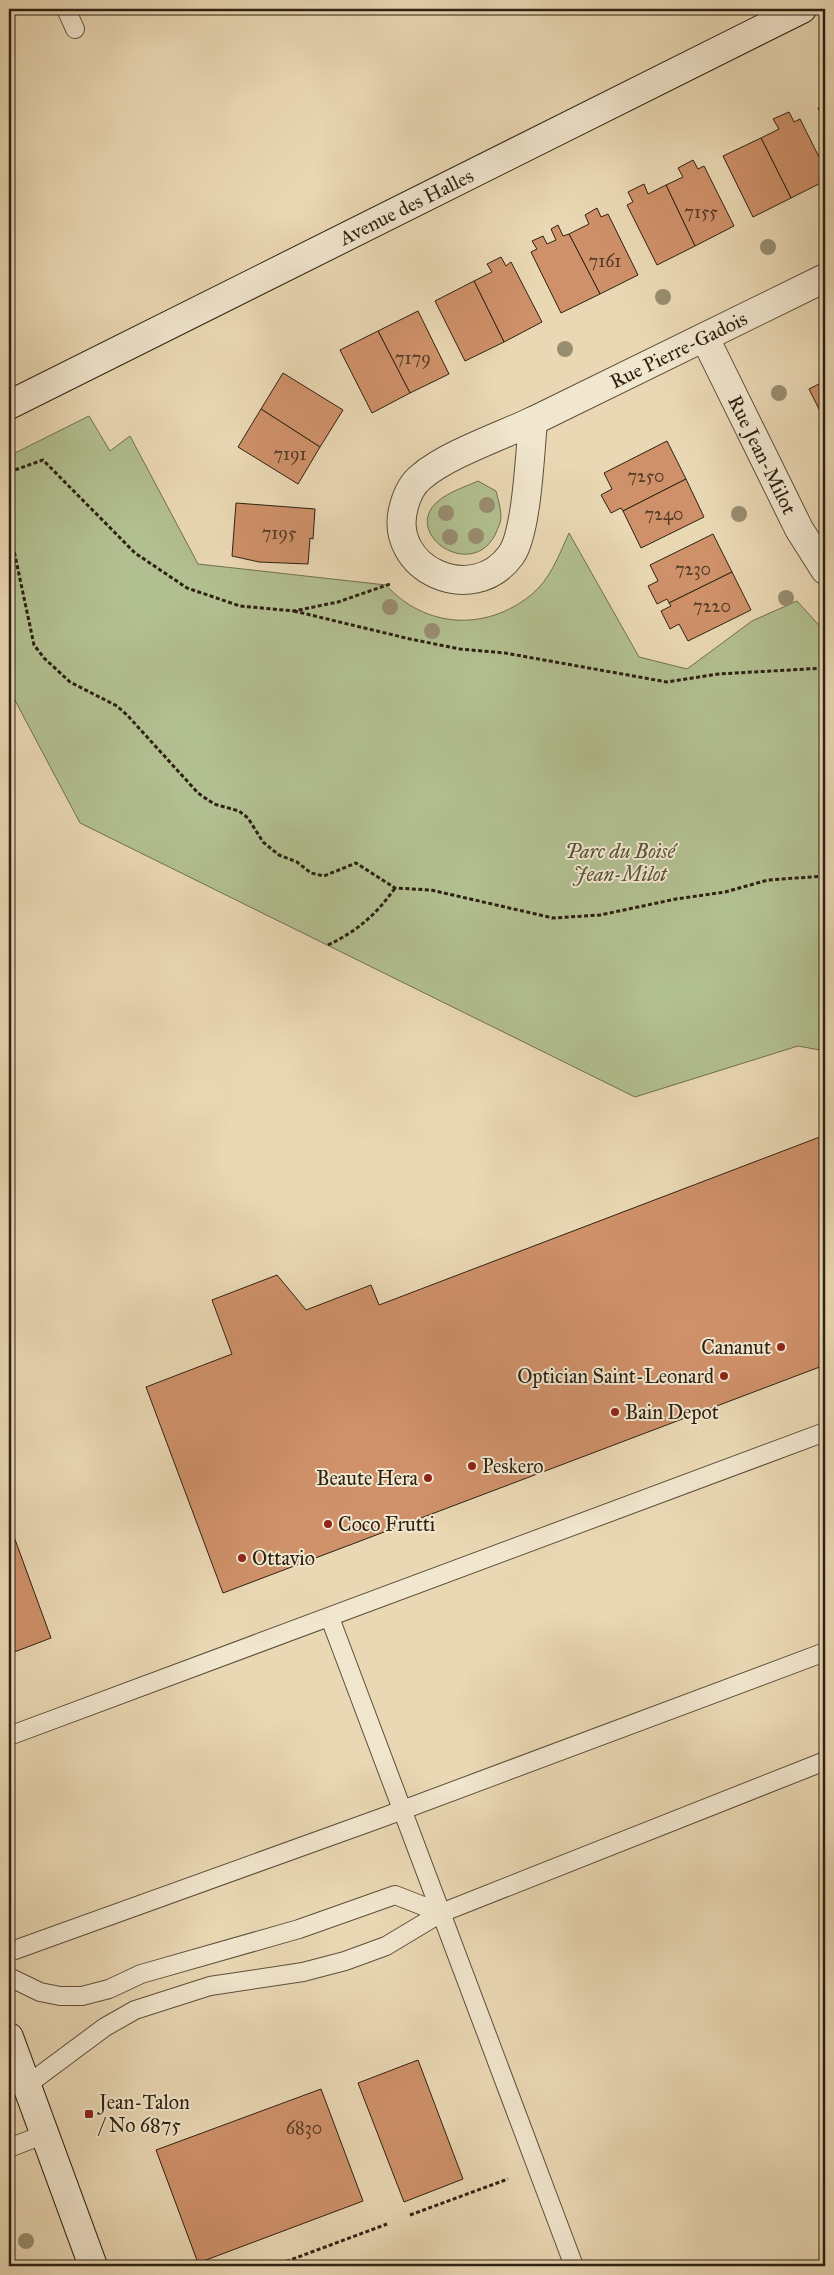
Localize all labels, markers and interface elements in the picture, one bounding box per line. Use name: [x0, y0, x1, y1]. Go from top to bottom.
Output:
street label: Avenue des Halles: [334, 163, 477, 251]
house number: 7155: [684, 201, 718, 223]
house number: 7161: [589, 250, 621, 272]
street label: Rue Pierre-Gadois: [606, 306, 751, 394]
house number: 7179: [395, 347, 431, 369]
street label: Rue Jean-Milot: [723, 391, 802, 518]
house number: 7191: [273, 443, 307, 465]
house number: 7250: [627, 465, 665, 487]
house number: 7240: [645, 503, 684, 525]
house number: 7195: [262, 522, 297, 544]
house number: 7230: [675, 558, 711, 580]
house number: 7220: [693, 595, 731, 617]
park label: Parc du Boisé Jean-Milot: [565, 839, 678, 886]
place label: Cananut: [701, 1335, 771, 1359]
marker: Cananut: [775, 1341, 787, 1353]
place label: Optician Saint-Leonard: [517, 1364, 714, 1388]
marker: Optician Saint-Leonard: [718, 1370, 730, 1382]
place label: Bain Depot: [625, 1400, 719, 1424]
marker: Bain Depot: [609, 1406, 621, 1418]
place label: Peskero: [482, 1454, 544, 1478]
marker: Peskero: [466, 1460, 478, 1472]
place label: Beaute Hera: [316, 1466, 419, 1490]
marker: Beaute Hera: [422, 1472, 434, 1484]
place label: Coco Frutti: [338, 1512, 436, 1536]
marker: Coco Frutti: [322, 1518, 334, 1530]
place label: Ottavio: [252, 1546, 315, 1570]
marker: Ottavio: [236, 1552, 248, 1564]
place label: Jean-Talon / No 6875: [97, 2090, 190, 2137]
marker: Jean-Talon / No 6875: [83, 2108, 95, 2120]
house number: 6830: [286, 2117, 322, 2139]

